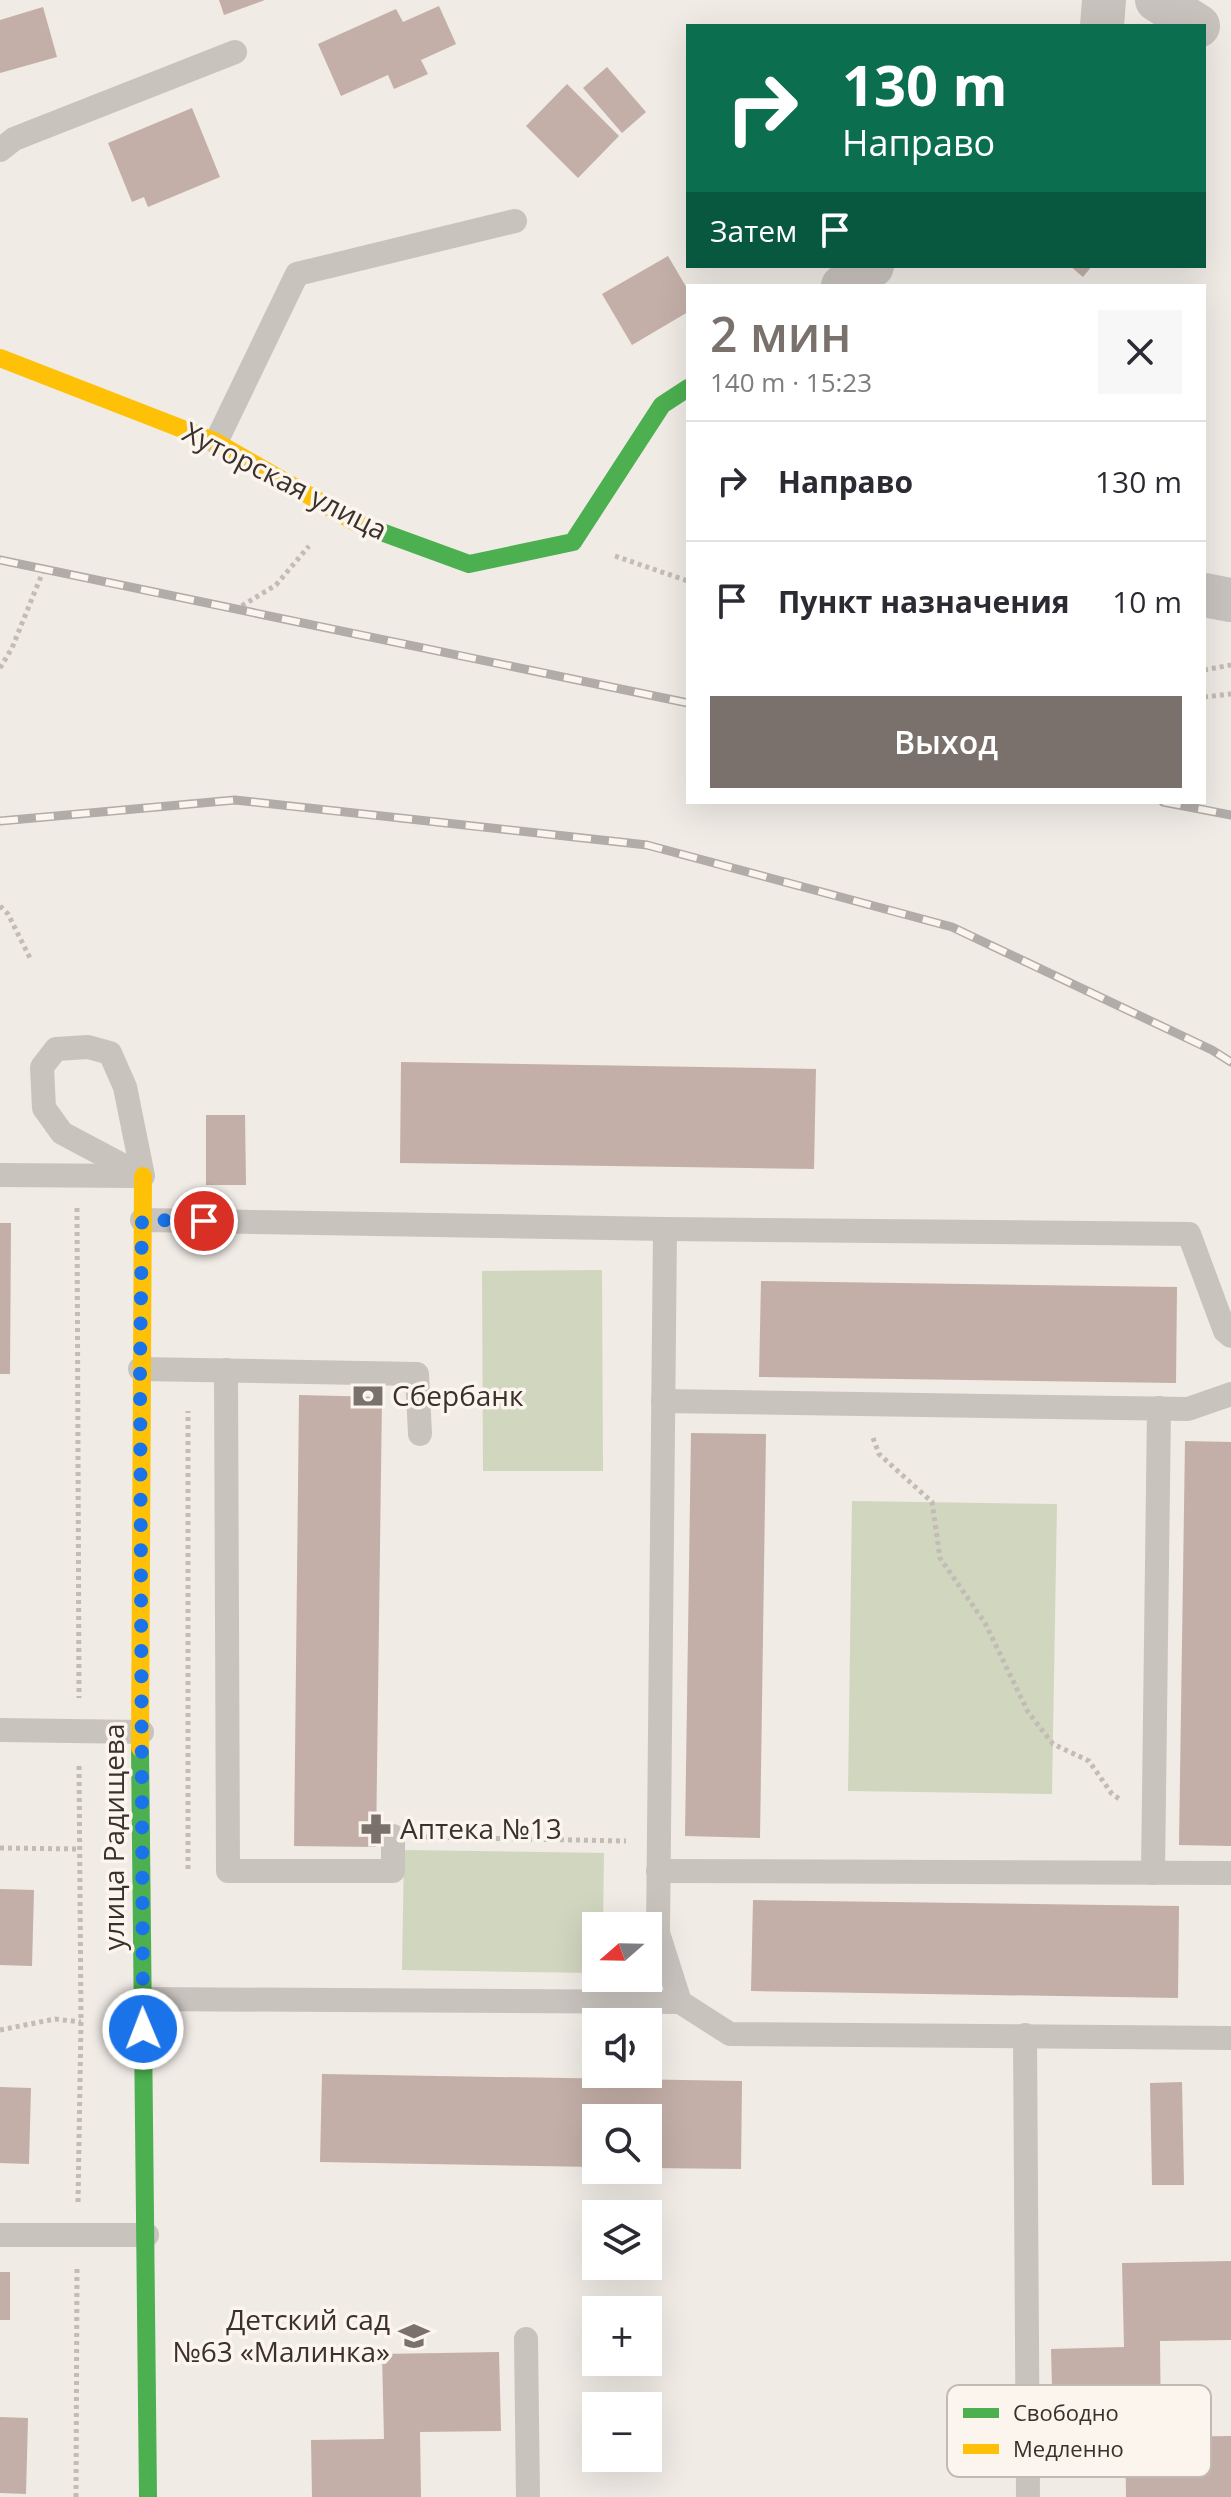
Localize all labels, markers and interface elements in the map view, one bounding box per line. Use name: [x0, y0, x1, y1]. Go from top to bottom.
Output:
text: 130 m: [842, 46, 1008, 122]
icon: right: [710, 56, 814, 160]
text: Направо: [842, 118, 995, 167]
icon: arrive: [813, 208, 857, 252]
text: Затем: [710, 210, 797, 251]
text: 2 мин: [710, 301, 851, 366]
button: close: [1098, 310, 1182, 394]
text: 140 m · 15:23: [710, 364, 872, 400]
street label: Хуторская улица: [177, 412, 394, 548]
icon: right: [710, 459, 754, 503]
text: Направо: [778, 461, 913, 502]
text: 130 m: [1095, 461, 1182, 502]
icon: arrive: [710, 579, 754, 623]
text: Пункт назначения: [778, 581, 1070, 622]
text: 10 m: [1112, 581, 1182, 622]
button: Выход: [710, 696, 1182, 788]
pin: [170, 1187, 238, 1255]
icon: arrive: [182, 1199, 226, 1243]
place label: Сбербанк: [392, 1376, 524, 1414]
bank icon: Сбербанк: [351, 1379, 385, 1413]
street label: улица Радищева: [94, 1724, 132, 1951]
place label: Аптека №13: [400, 1809, 562, 1847]
pharmacy icon: Аптека №13: [359, 1812, 393, 1846]
north arrow: [582, 1912, 662, 1992]
map controls: [582, 1912, 662, 2472]
position arrow: [101, 1987, 185, 2071]
button: sound: [582, 2008, 662, 2088]
button: search: [582, 2104, 662, 2184]
button: layers: [582, 2200, 662, 2280]
button: +: [582, 2296, 662, 2376]
place label: Детский сад №63 «Малинка»: [172, 2300, 390, 2370]
school or university icon: Детский сад №63 «Малинка»: [397, 2319, 431, 2353]
legend: [947, 2385, 1211, 2477]
button: −: [582, 2392, 662, 2472]
text: Свободно: [1013, 2397, 1119, 2427]
text: Медленно: [1013, 2433, 1124, 2463]

